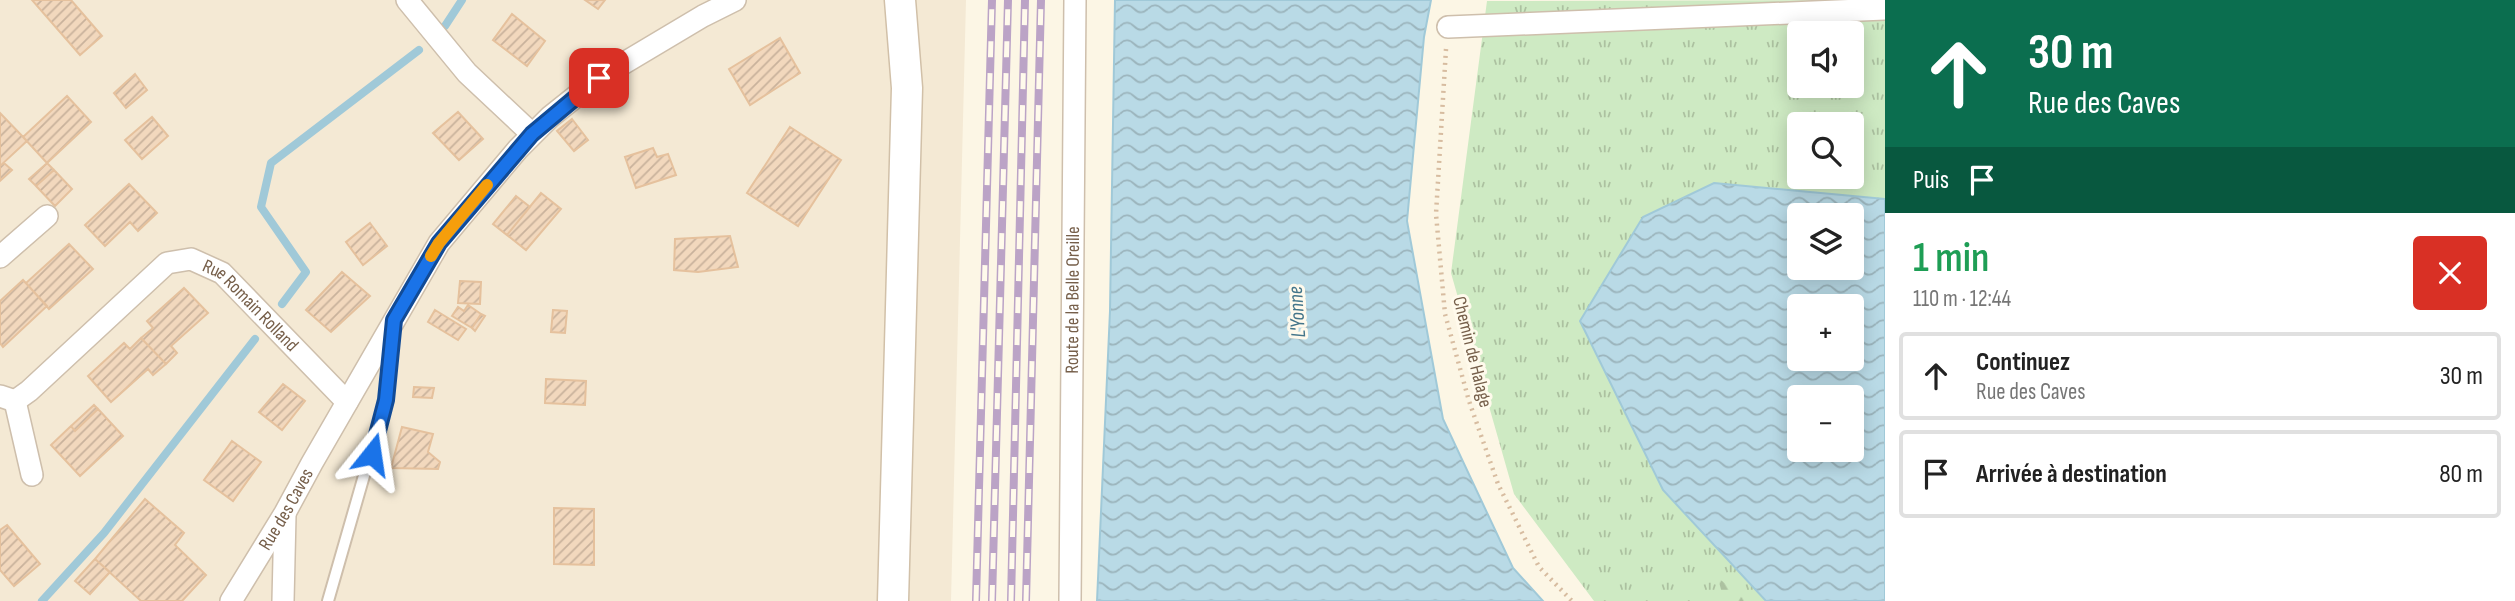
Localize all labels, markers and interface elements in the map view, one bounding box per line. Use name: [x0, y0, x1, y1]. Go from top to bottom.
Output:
map controls: [1787, 21, 1864, 462]
button: sound: [1787, 21, 1864, 98]
text: 30 m: [2028, 24, 2113, 83]
icon: ahead: [1913, 28, 2004, 119]
pin: [569, 48, 629, 108]
icon: arrive: [580, 59, 618, 97]
text: Rue des Caves: [2028, 84, 2180, 123]
button: search: [1787, 112, 1864, 189]
icon: arrive: [1963, 161, 2001, 199]
text: Puis: [1913, 165, 1949, 196]
button: layers: [1787, 203, 1864, 280]
street label: Route de la Belle Oreille: [1060, 226, 1085, 374]
text: 1 min: [1913, 233, 1989, 284]
button: close: [2413, 236, 2487, 310]
street label: Rue Romain Rolland: [199, 254, 303, 356]
water label: L'Yonne: [1283, 285, 1311, 339]
text: 110 m · 12:44: [1913, 285, 2011, 313]
street label: Chemin de Halage: [1447, 294, 1497, 410]
button: +: [1787, 294, 1864, 371]
text: Continuez: [1976, 347, 2070, 378]
icon: ahead: [1917, 357, 1955, 395]
text: 30 m: [2440, 361, 2483, 392]
text: Rue des Caves: [1976, 378, 2086, 406]
button: −: [1787, 385, 1864, 462]
position arrow: [335, 417, 409, 491]
icon: arrive: [1917, 455, 1955, 493]
text: Arrivée à destination: [1976, 459, 2167, 490]
text: 80 m: [2439, 459, 2483, 490]
street label: Rue des Caves: [253, 464, 319, 554]

